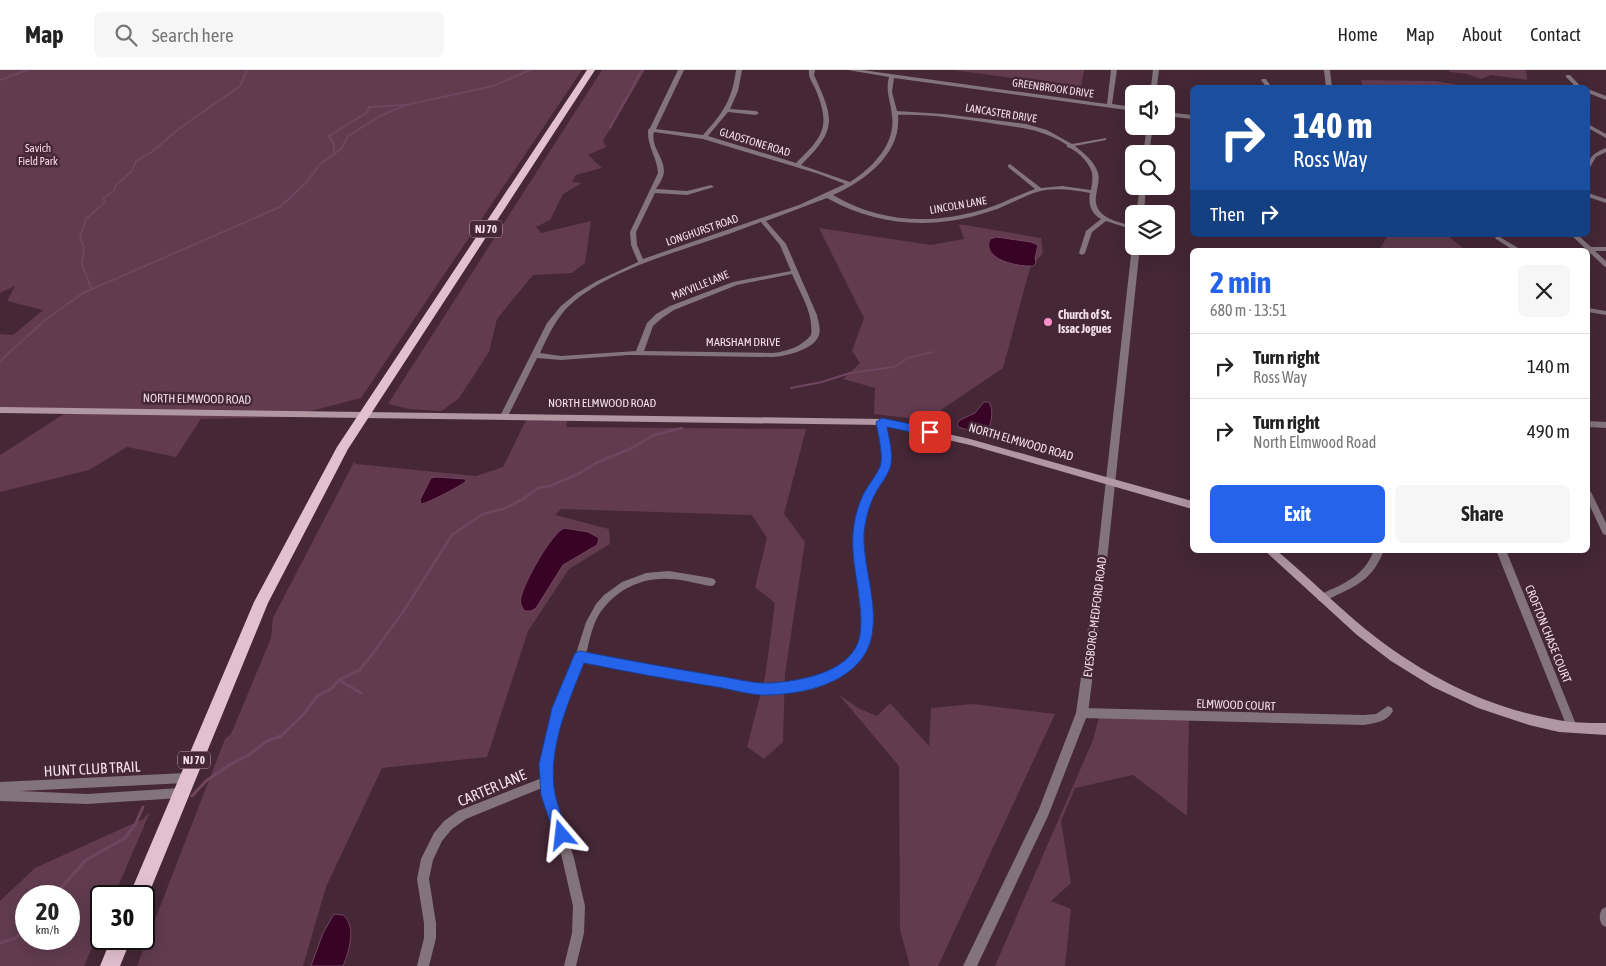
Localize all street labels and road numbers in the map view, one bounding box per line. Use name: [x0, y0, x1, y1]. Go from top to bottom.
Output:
street label: GREENBROOK DRIVE: [1012, 76, 1095, 100]
street label: LANCASTER DRIVE: [964, 101, 1038, 125]
street label: GLADSTONE ROAD: [718, 126, 792, 158]
street label: LINCOLN LANE: [928, 194, 988, 216]
street label: LONGHURST ROAD: [664, 212, 740, 248]
road number: NJ 70: [470, 220, 502, 238]
street label: MAYVILLE LANE: [670, 268, 731, 302]
street label: MARSHAM DRIVE: [706, 335, 780, 349]
street label: NORTH ELMWOOD ROAD: [143, 391, 252, 407]
street label: NORTH ELMWOOD ROAD: [548, 396, 656, 410]
street label: NORTH ELMWOOD ROAD: [967, 420, 1075, 464]
street label: EVESBORO-MEDFORD ROAD: [1081, 556, 1109, 678]
street label: CROFTON CHASE COURT: [1522, 583, 1574, 686]
street label: ELMWOOD COURT: [1196, 697, 1277, 713]
road number: NJ 70: [178, 752, 210, 768]
street label: HUNT CLUB TRAIL: [43, 757, 141, 780]
street label: CARTER LANE: [455, 765, 529, 810]

